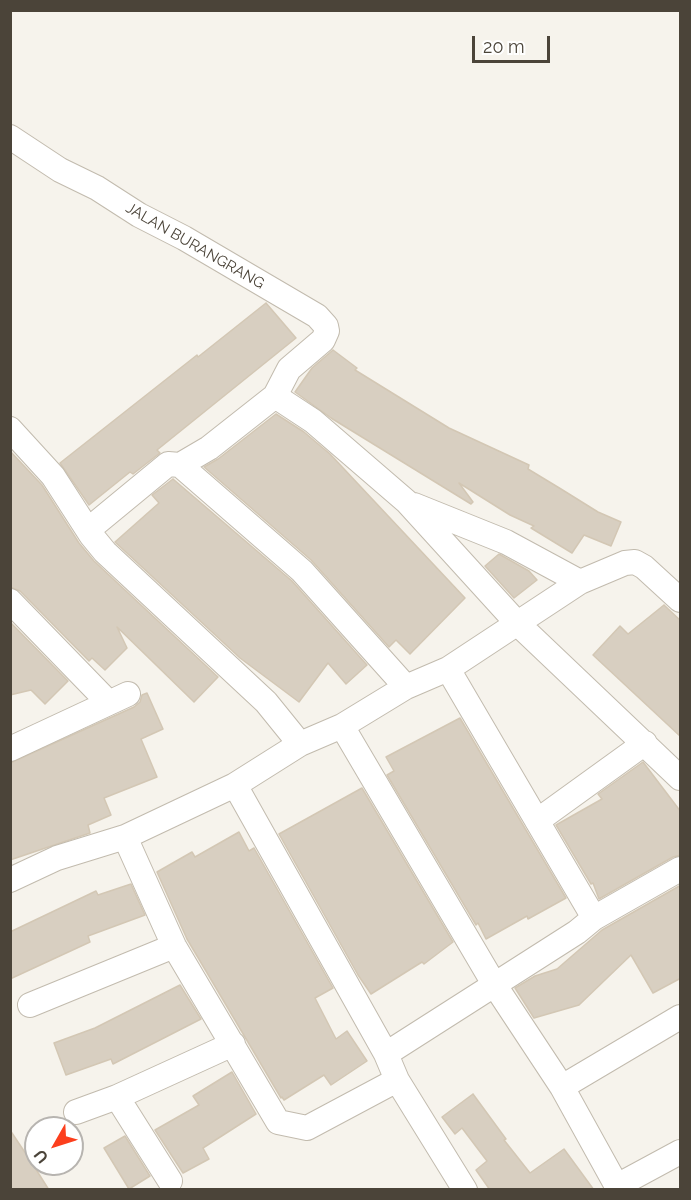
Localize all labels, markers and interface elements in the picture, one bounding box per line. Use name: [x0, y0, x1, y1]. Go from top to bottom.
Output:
scale bar: [475, 24, 553, 62]
text: 20 m: [483, 36, 525, 57]
street label: JALAN BURANGRANG: [122, 199, 268, 293]
north arrow: [24, 1116, 84, 1176]
text: U: [30, 1146, 52, 1167]

